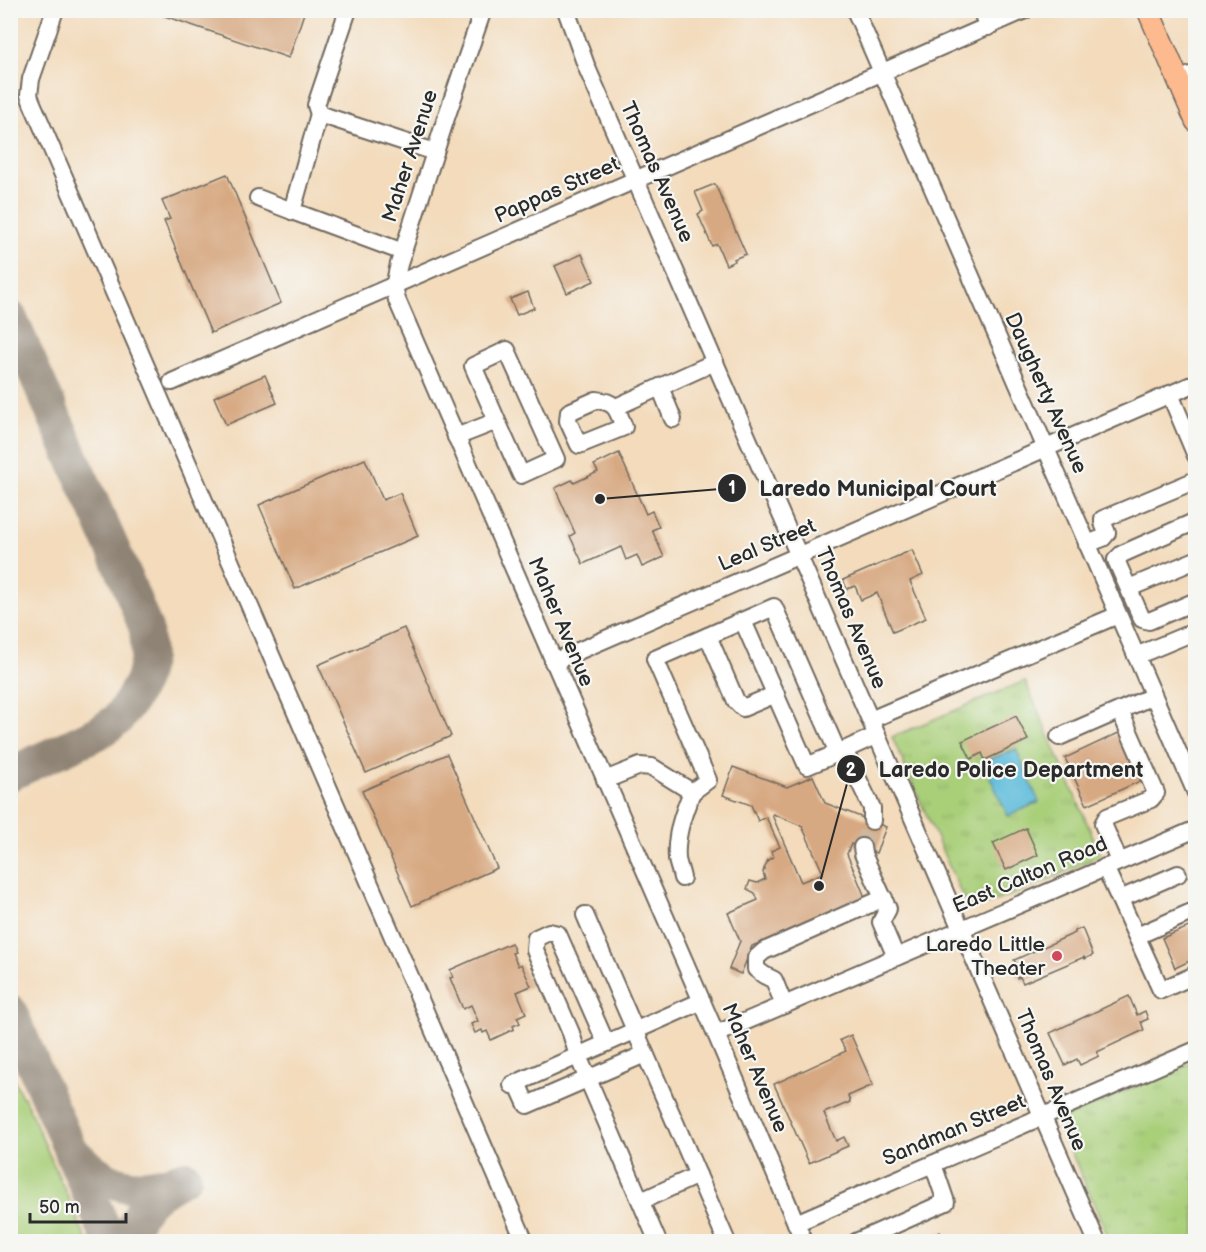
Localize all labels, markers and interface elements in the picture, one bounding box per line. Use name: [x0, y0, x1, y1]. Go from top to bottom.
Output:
street label: Maher Avenue: [377, 87, 443, 225]
street label: Thomas Avenue: [615, 98, 699, 246]
street label: Pappas Street: [491, 151, 624, 229]
street label: Daugherty Avenue: [999, 309, 1093, 477]
callout: Laredo Municipal Court: [717, 468, 1009, 508]
text: Laredo Municipal Court: [759, 476, 997, 503]
text: 1: [728, 478, 736, 499]
street label: Leal Street: [715, 513, 820, 577]
street label: Thomas Avenue: [810, 543, 892, 693]
street label: Maher Avenue: [523, 554, 599, 690]
callout: Laredo Police Department: [836, 749, 1155, 789]
text: Laredo Police Department: [879, 757, 1144, 784]
text: 2: [846, 760, 857, 781]
street label: East Calton Road: [949, 831, 1111, 919]
place label: Laredo Little Theater: [926, 932, 1045, 981]
marker: Laredo Little Theater: [1050, 949, 1064, 963]
street label: Maher Avenue: [717, 1000, 793, 1136]
street label: Thomas Avenue: [1010, 1005, 1092, 1155]
street label: Sandman Street: [879, 1088, 1030, 1171]
scale bar: [30, 1186, 126, 1224]
text: 50 m: [39, 1197, 80, 1218]

